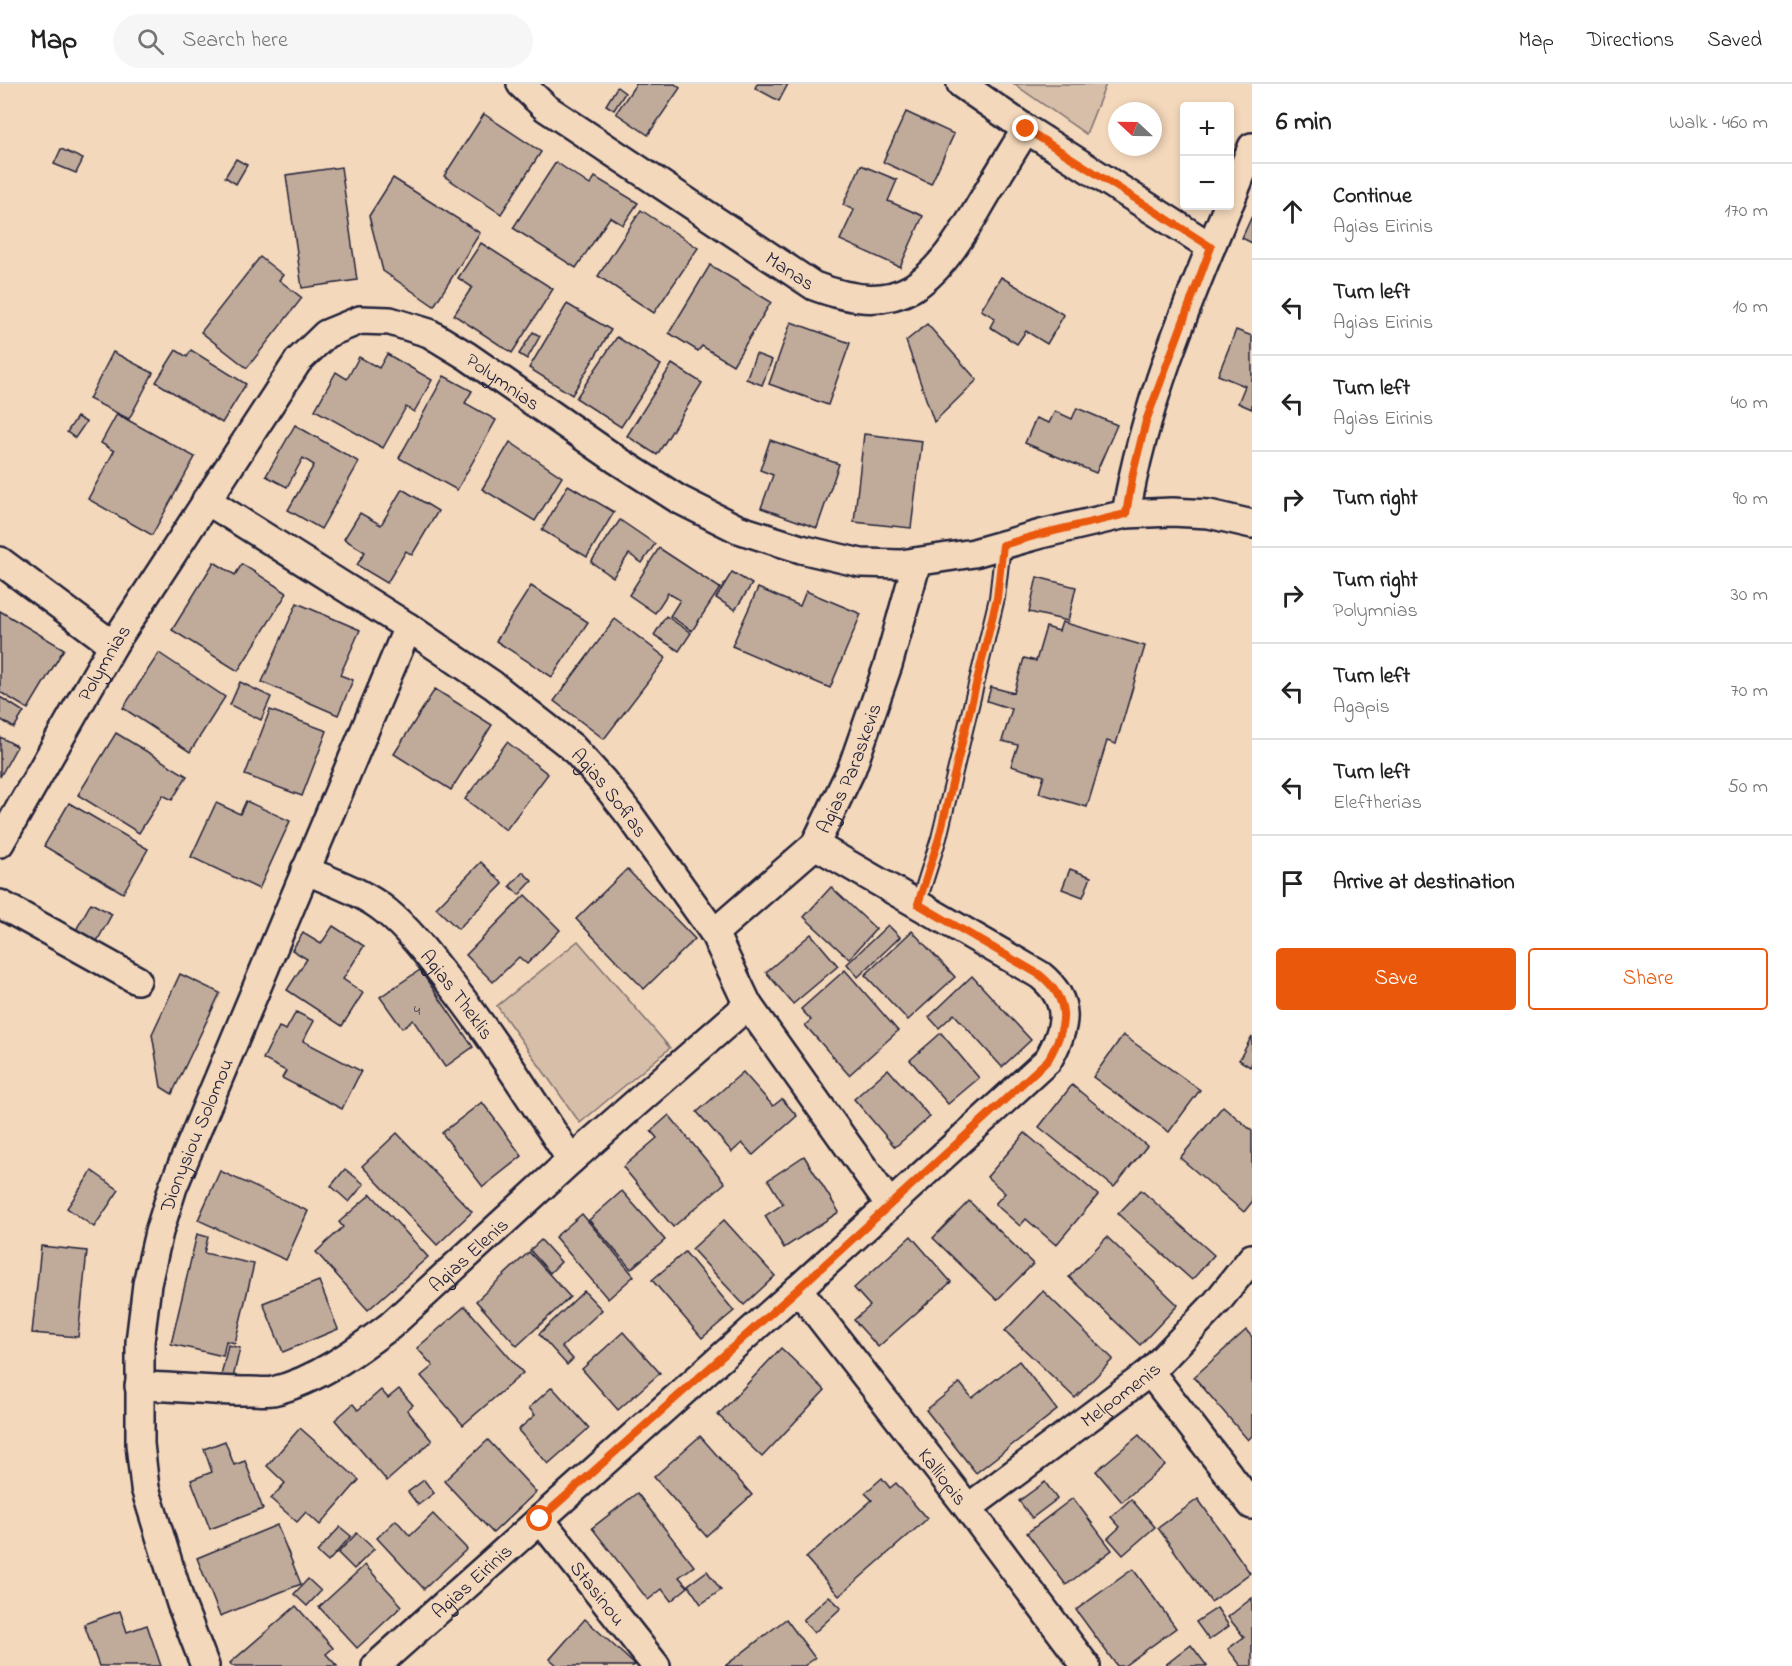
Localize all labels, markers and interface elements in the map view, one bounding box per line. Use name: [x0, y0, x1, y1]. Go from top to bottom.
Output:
search box: [113, 14, 533, 68]
text: Map: [30, 21, 77, 62]
icon: search: [134, 25, 167, 58]
text: Search here: [182, 25, 288, 57]
text: Map: [1518, 26, 1554, 56]
text: Directions: [1587, 26, 1674, 56]
text: Saved: [1707, 26, 1762, 56]
north arrow: [1108, 102, 1162, 156]
map controls: [1180, 102, 1234, 210]
button: +: [1180, 102, 1234, 156]
text: 6 min: [1276, 104, 1332, 142]
text: Walk · 460 m: [1669, 109, 1768, 138]
route end: [1012, 115, 1038, 141]
button: −: [1180, 156, 1234, 210]
text: Continue: [1333, 181, 1412, 213]
icon: ahead: [1276, 195, 1309, 228]
text: 170 m: [1724, 197, 1768, 226]
text: Agias Eirinis: [1333, 213, 1433, 242]
street label: Manas: [759, 245, 819, 299]
text: Turn left: [1333, 277, 1410, 309]
icon: left: [1276, 291, 1309, 324]
text: 10 m: [1732, 293, 1768, 322]
text: Agias Eirinis: [1333, 309, 1433, 338]
street label: Polymnias: [459, 347, 545, 419]
text: Turn left: [1333, 373, 1410, 405]
icon: left: [1276, 387, 1309, 420]
text: 40 m: [1731, 389, 1768, 418]
text: Agias Eirinis: [1333, 405, 1433, 434]
icon: right: [1276, 483, 1309, 516]
text: Turn right: [1333, 483, 1418, 515]
text: 90 m: [1733, 485, 1768, 514]
text: Turn right: [1333, 565, 1418, 597]
icon: right: [1276, 579, 1309, 612]
text: 30 m: [1731, 581, 1768, 610]
text: Polymnias: [1333, 597, 1418, 626]
street label: Polymnias: [72, 620, 139, 708]
text: Turn left: [1333, 661, 1410, 693]
icon: left: [1276, 675, 1309, 708]
text: 70 m: [1731, 677, 1768, 706]
text: Agapis: [1333, 693, 1390, 722]
street label: Agias Paraskevis: [811, 700, 890, 839]
street label: Agias Sofias: [563, 743, 653, 844]
text: Turn left: [1333, 757, 1410, 789]
icon: left: [1276, 771, 1309, 804]
text: 50 m: [1727, 773, 1768, 802]
text: Eleftherias: [1333, 789, 1422, 818]
icon: arrive: [1276, 867, 1309, 900]
text: Arrive at destination: [1333, 867, 1515, 899]
street label: Agias Theklis: [412, 944, 499, 1047]
button: Save: [1276, 948, 1516, 1010]
button: Share: [1528, 948, 1768, 1010]
house number: 4: [414, 999, 421, 1023]
street label: Dionysiou Solomou: [154, 1054, 242, 1217]
street label: Agias Elenis: [424, 1212, 516, 1300]
street label: Melpomenis: [1075, 1357, 1169, 1436]
street label: Kalliopis: [910, 1443, 973, 1513]
route start: [526, 1505, 552, 1531]
street label: Agias Eirinis: [426, 1538, 520, 1627]
street label: Stasinou: [561, 1556, 631, 1633]

